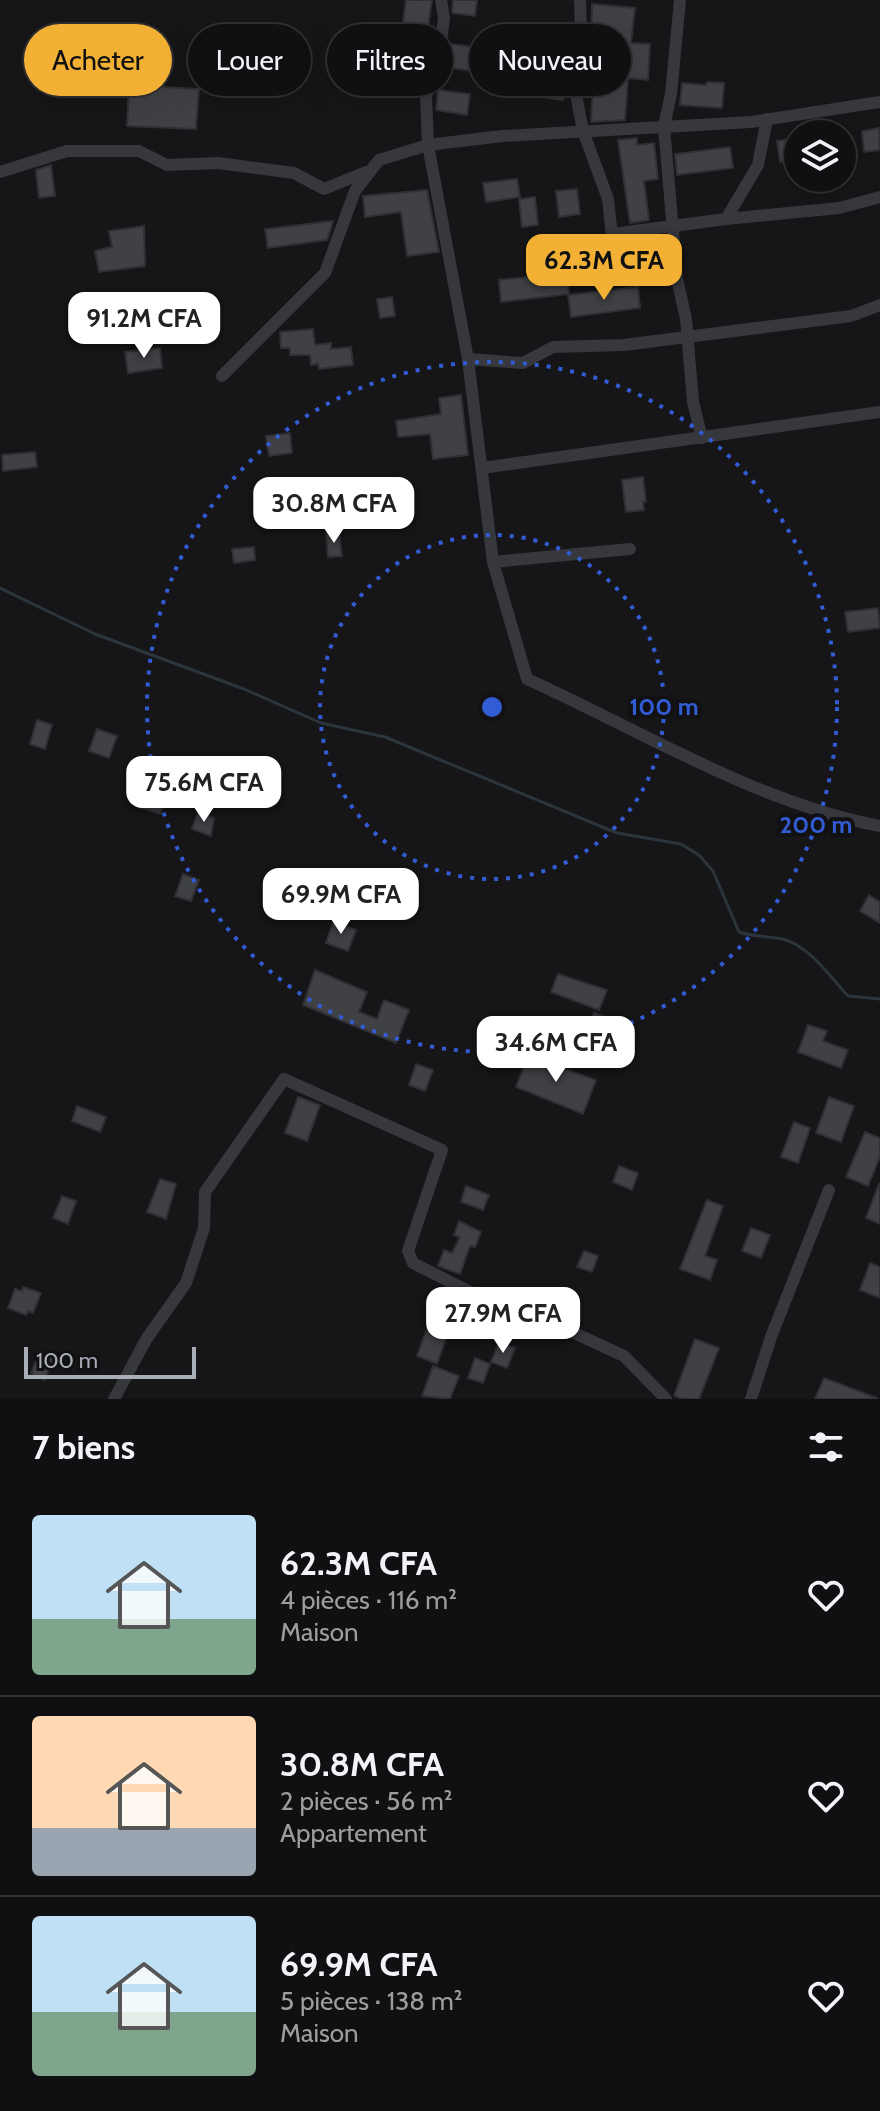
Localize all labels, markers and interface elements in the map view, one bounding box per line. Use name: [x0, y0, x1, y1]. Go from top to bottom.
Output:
chip: Acheter: [24, 24, 172, 96]
chip: Louer: [188, 24, 311, 96]
chip: Filtres: [327, 24, 453, 96]
chip: Nouveau: [469, 24, 631, 96]
map controls: [784, 120, 856, 192]
button: layers: [784, 120, 856, 192]
pin: 62.3M CFA: [512, 234, 696, 302]
text: 62.3M CFA: [544, 244, 664, 276]
pin: 91.2M CFA: [52, 292, 236, 360]
text: 91.2M CFA: [86, 302, 202, 334]
pin: 30.8M CFA: [242, 477, 426, 545]
text: 30.8M CFA: [271, 487, 397, 519]
text: 100 m: [629, 692, 699, 721]
centre of rings: [478, 693, 506, 721]
pin: 75.6M CFA: [112, 756, 296, 824]
text: 75.6M CFA: [144, 766, 264, 798]
text: 200 m: [780, 810, 852, 839]
pin: 69.9M CFA: [249, 868, 433, 936]
text: 69.9M CFA: [281, 878, 401, 910]
pin: 34.6M CFA: [464, 1016, 648, 1084]
text: 34.6M CFA: [495, 1026, 617, 1058]
pin: 27.9M CFA: [411, 1287, 595, 1355]
text: 27.9M CFA: [444, 1297, 562, 1329]
scale bar: [24, 1343, 196, 1379]
text: 100 m: [36, 1347, 98, 1374]
icon: filters: [804, 1425, 848, 1469]
text: 7 biens: [32, 1426, 135, 1468]
text: 62.3M CFA: [280, 1542, 437, 1584]
icon: home: [96, 1547, 192, 1643]
icon: heart: [804, 1573, 848, 1617]
text: 4 pièces · 116 m²: [280, 1584, 457, 1616]
text: Maison: [280, 1616, 359, 1648]
text: 30.8M CFA: [280, 1743, 444, 1785]
icon: home: [96, 1748, 192, 1844]
icon: heart: [804, 1774, 848, 1818]
text: 2 pièces · 56 m²: [280, 1785, 452, 1817]
text: Appartement: [280, 1817, 427, 1849]
text: 69.9M CFA: [280, 1943, 437, 1985]
icon: home: [96, 1948, 192, 2044]
icon: heart: [804, 1974, 848, 2018]
text: 5 pièces · 138 m²: [280, 1985, 462, 2017]
text: Maison: [280, 2017, 359, 2049]

